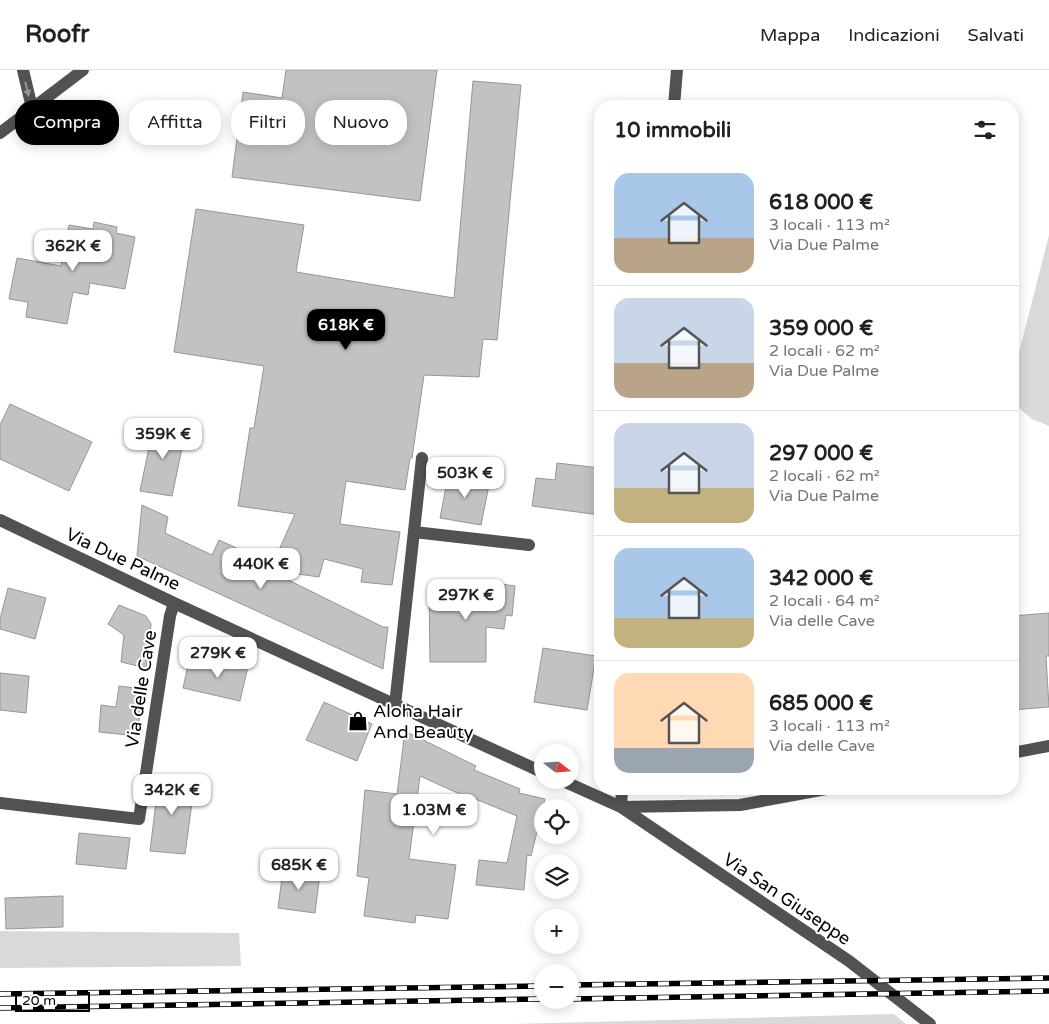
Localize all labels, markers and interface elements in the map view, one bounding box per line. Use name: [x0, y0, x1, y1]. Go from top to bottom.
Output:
text: Roofr: [25, 20, 90, 49]
text: Mappa: [760, 24, 820, 46]
text: Indicazioni: [848, 24, 940, 46]
text: Salvati: [968, 24, 1024, 46]
one-way arrow: [23, 82, 31, 97]
chip: Compra: [15, 100, 119, 145]
chip: Affitta: [129, 100, 221, 145]
chip: Filtri: [231, 100, 305, 145]
chip: Nuovo: [315, 100, 407, 145]
icon: filters: [971, 116, 999, 144]
text: 10 immobili: [614, 118, 731, 143]
text: 618 000 €: [769, 190, 873, 215]
icon: home: [654, 193, 714, 253]
text: 3 locali · 113 m²: [769, 215, 890, 235]
pin: 362K €: [32, 230, 114, 272]
text: Via Due Palme: [769, 235, 879, 255]
text: 362K €: [45, 236, 101, 256]
pin: 618K €: [305, 308, 387, 351]
text: 618K €: [318, 315, 374, 335]
text: 359 000 €: [769, 316, 873, 341]
icon: home: [654, 318, 714, 378]
text: 2 locali · 62 m²: [769, 341, 880, 361]
text: Via Due Palme: [769, 361, 879, 381]
pin: 359K €: [122, 418, 204, 460]
text: 359K €: [135, 424, 191, 444]
text: 297 000 €: [769, 441, 873, 466]
icon: home: [654, 443, 714, 503]
pin: 503K €: [424, 456, 506, 499]
text: 503K €: [437, 463, 493, 483]
text: 2 locali · 62 m²: [769, 466, 880, 486]
text: Via Due Palme: [769, 486, 879, 506]
street label: Via Due Palme: [62, 523, 184, 595]
pin: 440K €: [220, 548, 302, 590]
text: 440K €: [233, 554, 289, 574]
text: 342 000 €: [769, 566, 873, 591]
icon: home: [654, 568, 714, 628]
pin: 297K €: [425, 578, 507, 621]
text: 297K €: [438, 585, 494, 605]
text: 2 locali · 64 m²: [769, 591, 880, 611]
text: Via delle Cave: [769, 611, 875, 631]
street label: Via delle Cave: [121, 628, 161, 750]
pin: 279K €: [177, 636, 259, 679]
text: 279K €: [190, 643, 246, 663]
text: 685 000 €: [769, 691, 873, 716]
icon: home: [654, 693, 714, 753]
place label: Aloha Hair And Beauty: [373, 700, 474, 743]
shop icon: Aloha Hair And Beauty: [347, 710, 369, 732]
text: 3 locali · 113 m²: [769, 716, 890, 736]
text: Via delle Cave: [769, 736, 875, 756]
north arrow: [534, 744, 579, 789]
map controls: [534, 744, 579, 1009]
pin: 342K €: [131, 774, 213, 816]
text: 342K €: [144, 780, 200, 800]
pin: 1.03M €: [388, 794, 480, 836]
button: locate: [534, 799, 579, 844]
text: 1.03M €: [402, 800, 466, 820]
pin: 685K €: [258, 848, 340, 891]
street label: Via San Giuseppe: [719, 848, 855, 950]
button: layers: [534, 854, 579, 899]
text: 685K €: [271, 855, 327, 875]
button: +: [534, 909, 579, 954]
button: −: [534, 964, 579, 1009]
scale bar: [15, 989, 90, 1012]
text: 20 m: [22, 992, 56, 1009]

